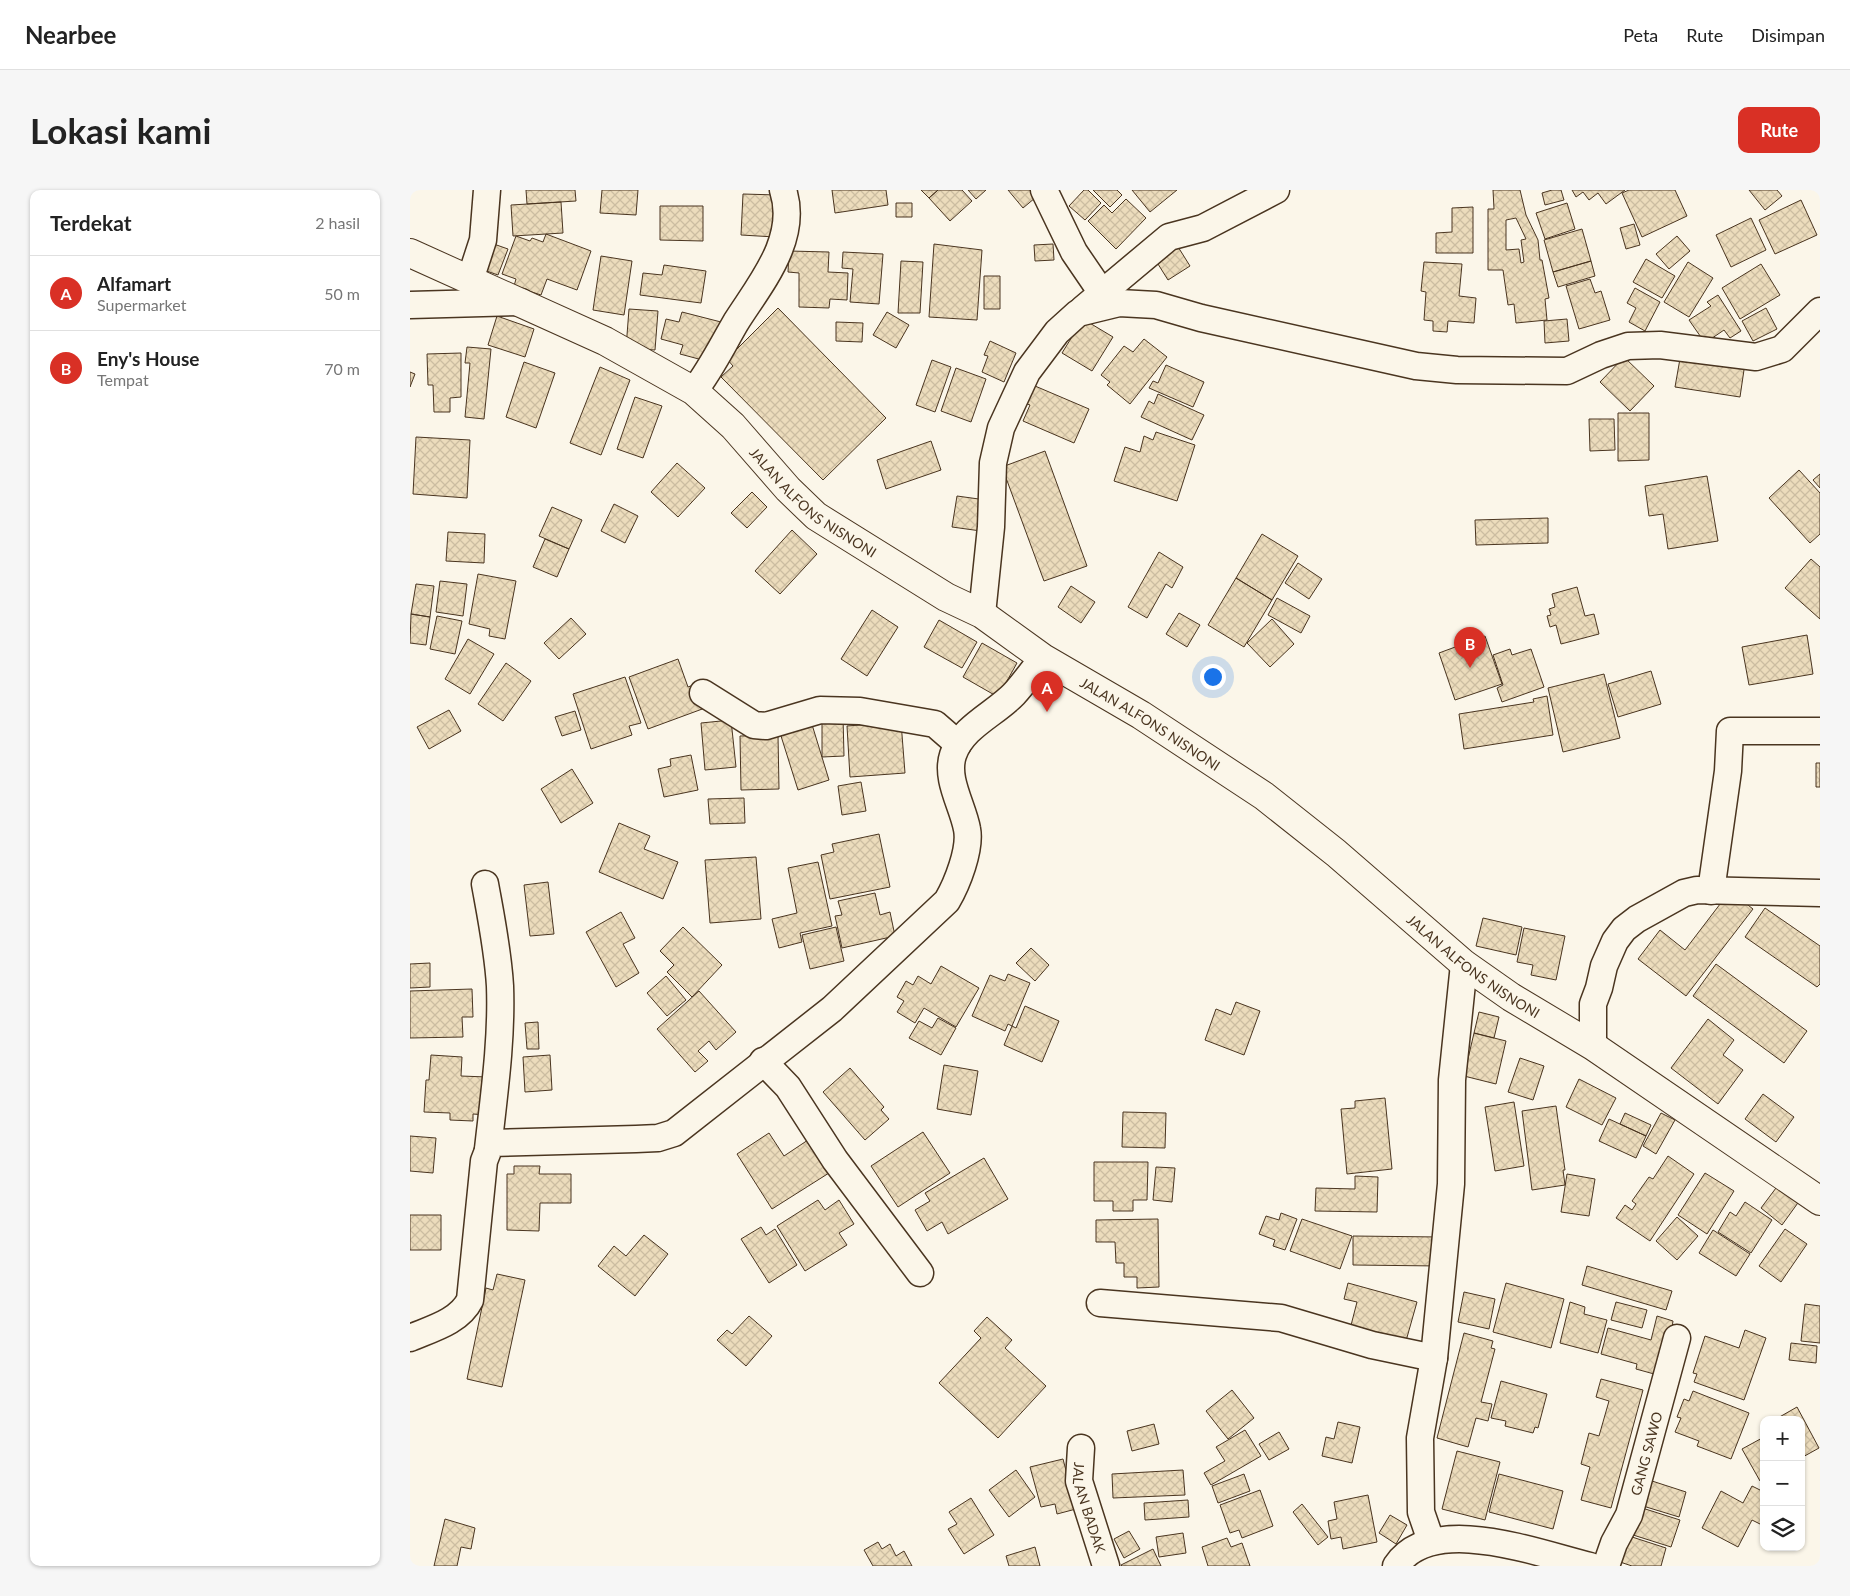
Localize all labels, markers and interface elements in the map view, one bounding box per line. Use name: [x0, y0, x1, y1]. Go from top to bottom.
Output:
text: Nearbee: [25, 20, 116, 49]
text: Peta: [1623, 24, 1658, 46]
text: Rute: [1686, 24, 1723, 46]
text: Disimpan: [1751, 24, 1825, 46]
button: Rute: [1738, 107, 1820, 153]
text: Lokasi kami: [30, 109, 211, 151]
text: Terdekat: [50, 210, 132, 235]
text: 2 hasil: [315, 213, 360, 232]
text: Alfamart: [97, 272, 171, 295]
text: A: [60, 284, 72, 303]
text: 50 m: [324, 284, 360, 303]
text: Supermarket: [97, 295, 186, 314]
text: Eny's House: [97, 347, 199, 370]
text: B: [61, 359, 71, 378]
text: 70 m: [324, 359, 360, 378]
text: Tempat: [97, 370, 149, 389]
street label: JALAN ALFONS NISNONI: [747, 443, 880, 560]
pin: B: [1454, 627, 1486, 668]
your location: [1200, 664, 1226, 690]
pin: A: [1031, 671, 1063, 712]
street label: JALAN ALFONS NISNONI: [1077, 673, 1224, 774]
street label: JALAN ALFONS NISNONI: [1404, 910, 1543, 1021]
street label: GANG SAWO: [1626, 1410, 1665, 1497]
map controls: [1760, 1416, 1805, 1551]
button: +: [1760, 1416, 1805, 1461]
button: −: [1760, 1461, 1805, 1506]
street label: JALAN BADAK: [1070, 1462, 1110, 1556]
button: layers: [1760, 1506, 1805, 1551]

